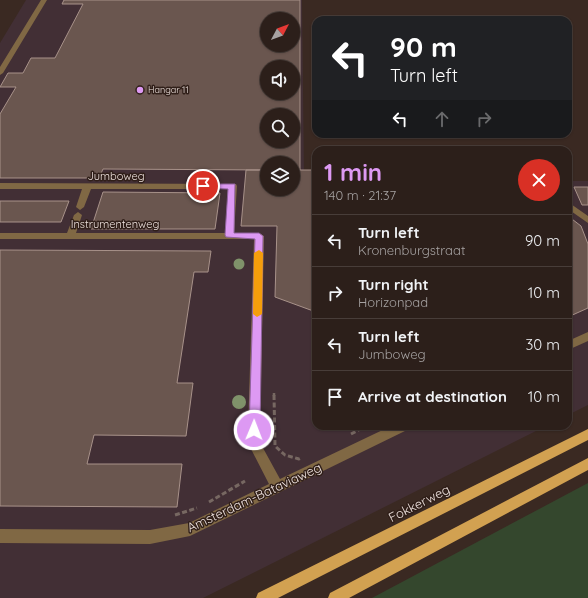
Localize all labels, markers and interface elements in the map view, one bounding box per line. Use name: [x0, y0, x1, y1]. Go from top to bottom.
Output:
north arrow: [260, 12, 300, 52]
map controls: [260, 12, 300, 196]
text: 90 m: [390, 29, 457, 64]
icon: left: [324, 32, 376, 84]
button: sound: [260, 60, 300, 100]
text: Turn left: [390, 64, 458, 87]
place label: Hangar 11: [148, 84, 189, 95]
marker: Hangar 11: [135, 85, 145, 95]
button: search: [260, 108, 300, 148]
icon: left: [389, 108, 411, 130]
icon: ahead: [431, 108, 453, 130]
icon: right: [473, 108, 495, 130]
button: layers: [260, 156, 300, 196]
text: 1 min: [324, 157, 382, 187]
button: close: [518, 159, 560, 201]
street label: Jumboweg: [87, 169, 145, 183]
pin: [186, 169, 220, 203]
icon: arrive: [192, 175, 214, 197]
text: 140 m · 21:37: [324, 187, 396, 203]
street label: Instrumentenweg: [71, 217, 159, 231]
text: Turn left: [358, 223, 420, 242]
icon: left: [324, 230, 346, 252]
text: 90 m: [525, 231, 560, 250]
text: Kronenburgstraat: [358, 242, 465, 258]
text: Turn right: [358, 275, 429, 294]
icon: right: [324, 282, 346, 304]
text: 10 m: [528, 283, 560, 302]
text: Horizonpad: [358, 294, 428, 310]
text: Turn left: [358, 327, 420, 346]
icon: left: [324, 334, 346, 356]
text: 30 m: [525, 335, 560, 354]
text: Jumboweg: [358, 346, 426, 362]
icon: arrive: [324, 386, 346, 408]
text: Arrive at destination: [358, 387, 507, 406]
text: 10 m: [528, 387, 560, 406]
position arrow: [233, 409, 275, 451]
street label: Amsterdam-Bataviaweg: [184, 459, 324, 535]
street label: Fokkerweg: [386, 481, 452, 525]

